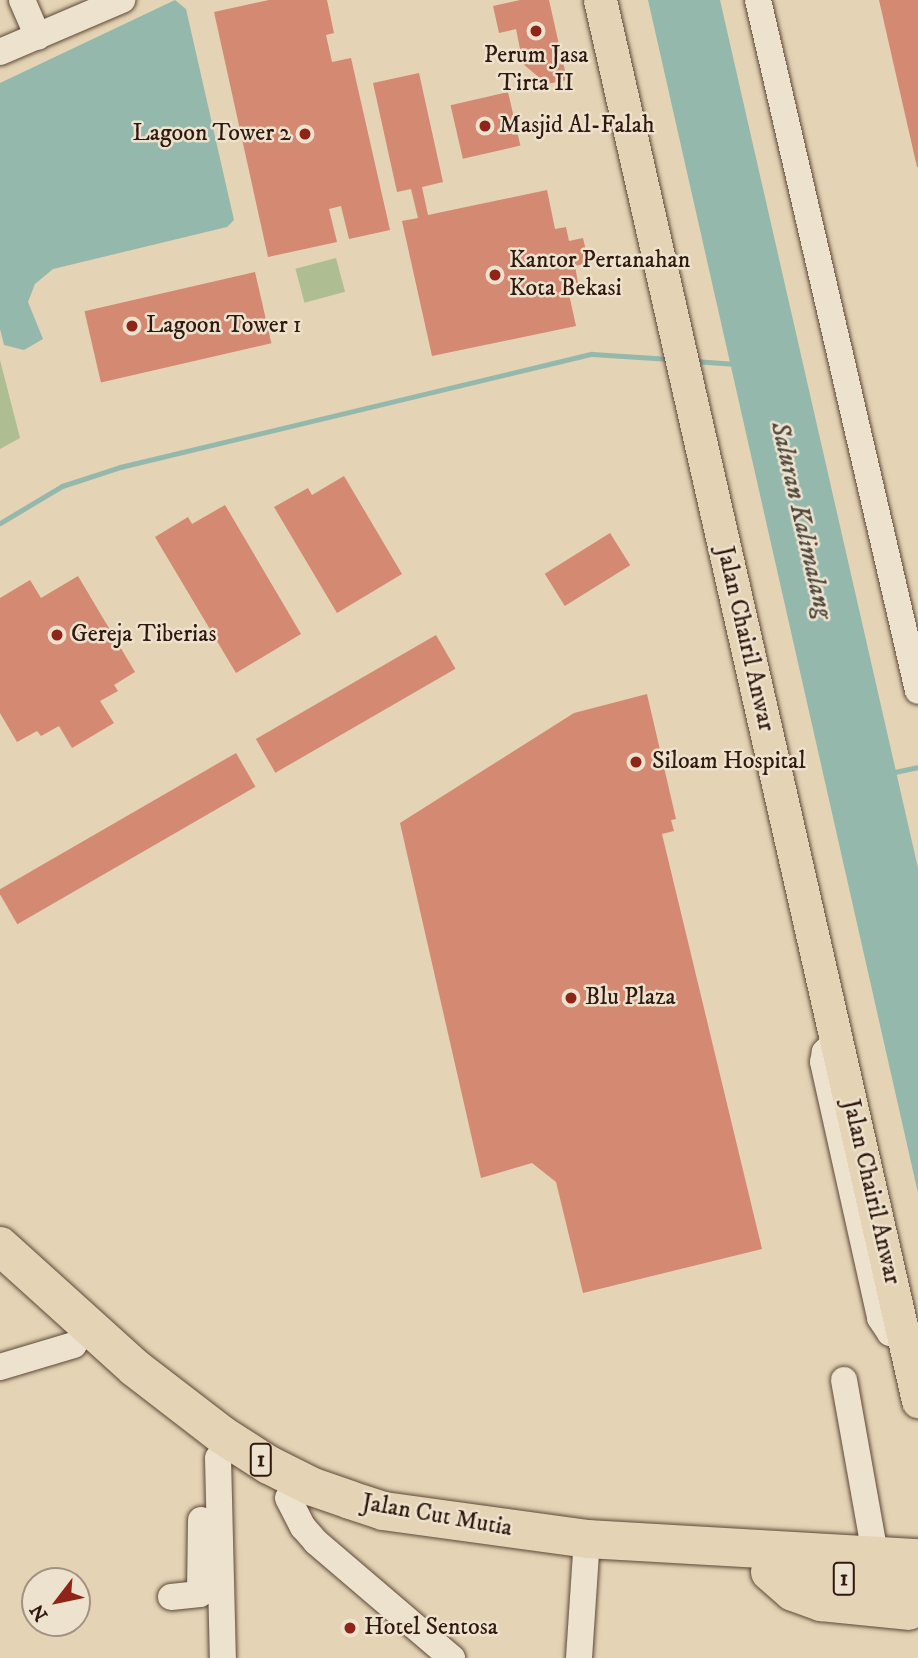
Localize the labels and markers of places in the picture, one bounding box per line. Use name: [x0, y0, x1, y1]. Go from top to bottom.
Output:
marker: Perum Jasa Tirta II: [528, 23, 544, 39]
place label: Perum Jasa Tirta II: [484, 42, 588, 98]
place label: Masjid Al-Falah: [499, 112, 655, 140]
marker: Masjid Al-Falah: [477, 118, 493, 134]
place label: Lagoon Tower 2: [132, 120, 291, 148]
marker: Lagoon Tower 2: [297, 126, 313, 142]
place label: Kantor Pertanahan Kota Bekasi: [509, 247, 690, 303]
marker: Kantor Pertanahan Kota Bekasi: [487, 267, 503, 283]
place label: Lagoon Tower 1: [146, 312, 302, 340]
marker: Lagoon Tower 1: [124, 318, 140, 334]
place label: Gereja Tiberias: [71, 621, 216, 649]
marker: Gereja Tiberias: [49, 627, 65, 643]
place label: Siloam Hospital: [652, 748, 806, 776]
marker: Siloam Hospital: [626, 752, 646, 772]
place label: Blu Plaza: [585, 984, 676, 1012]
marker: Blu Plaza: [563, 990, 579, 1006]
place label: Hotel Sentosa: [364, 1614, 498, 1642]
marker: Hotel Sentosa: [342, 1620, 358, 1636]

